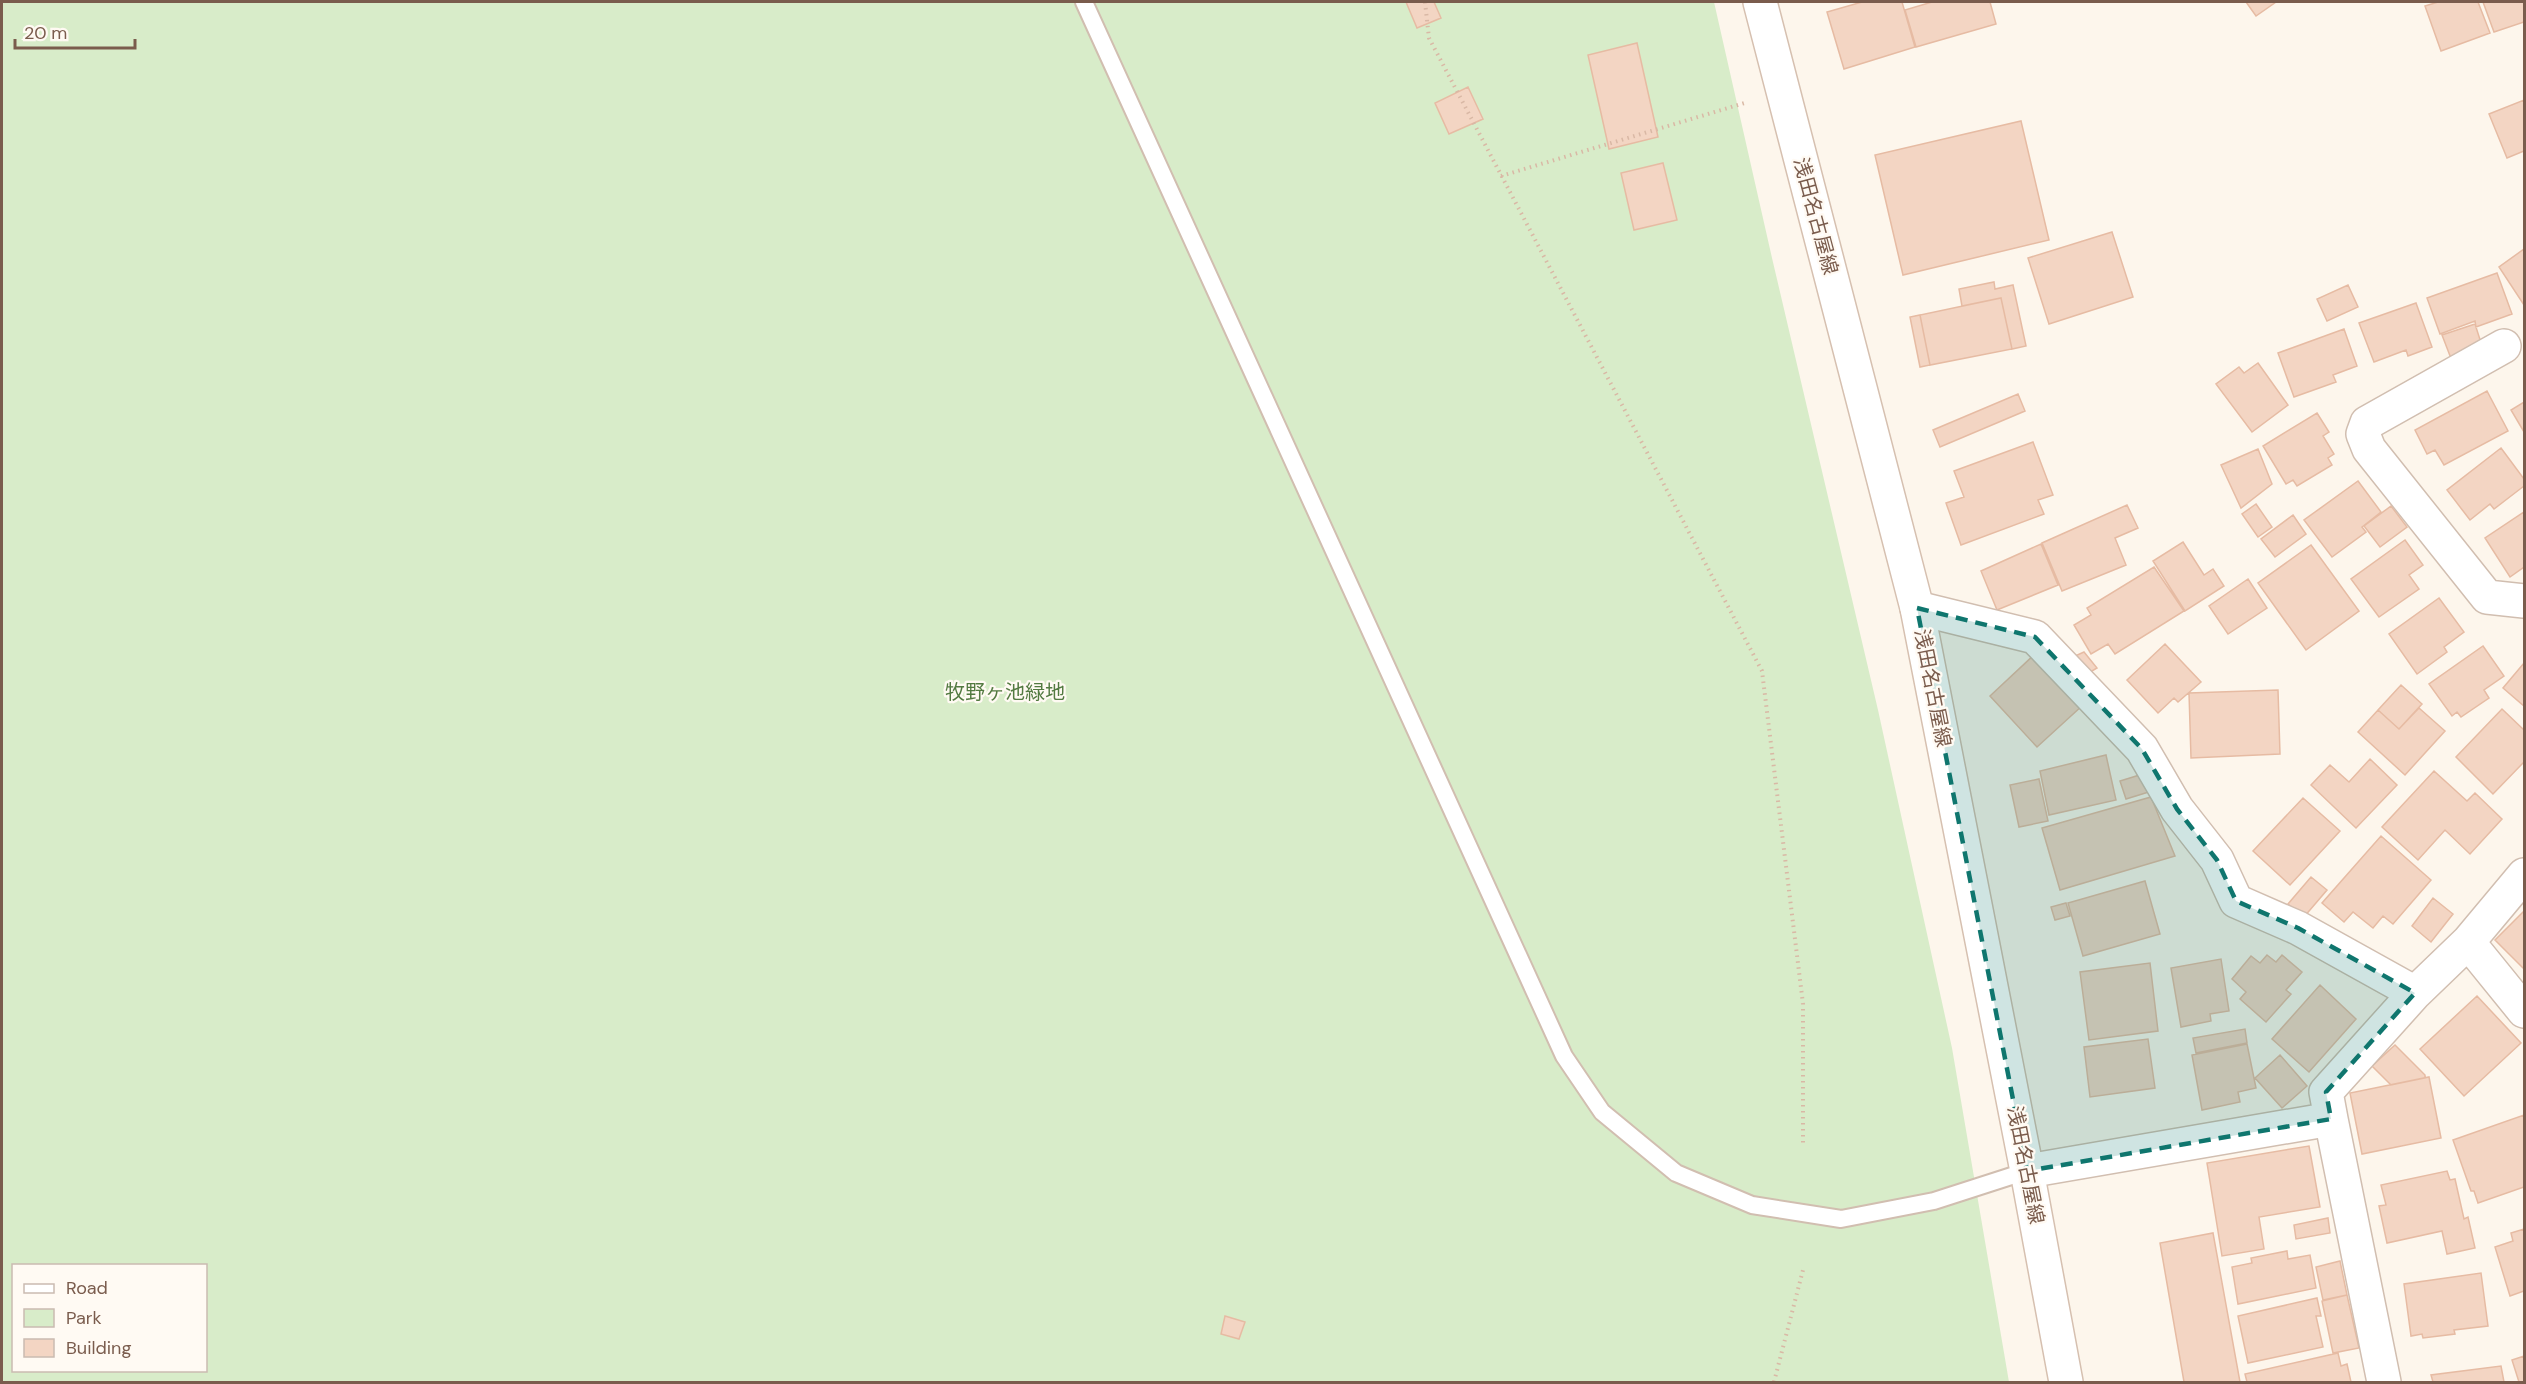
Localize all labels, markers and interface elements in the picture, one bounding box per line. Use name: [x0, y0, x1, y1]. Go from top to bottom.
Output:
scale bar: [15, 12, 135, 50]
text: 20 m: [24, 21, 67, 45]
street label: 浅田名古屋線: [1788, 155, 1844, 277]
street label: 浅田名古屋線: [1909, 627, 1957, 749]
park label: 牧野ヶ池緑地: [945, 679, 1065, 705]
street label: 浅田名古屋線: [2002, 1104, 2050, 1226]
legend: [12, 1264, 207, 1372]
text: Road: [66, 1276, 108, 1300]
text: Park: [66, 1306, 102, 1330]
text: Building: [66, 1336, 131, 1360]

